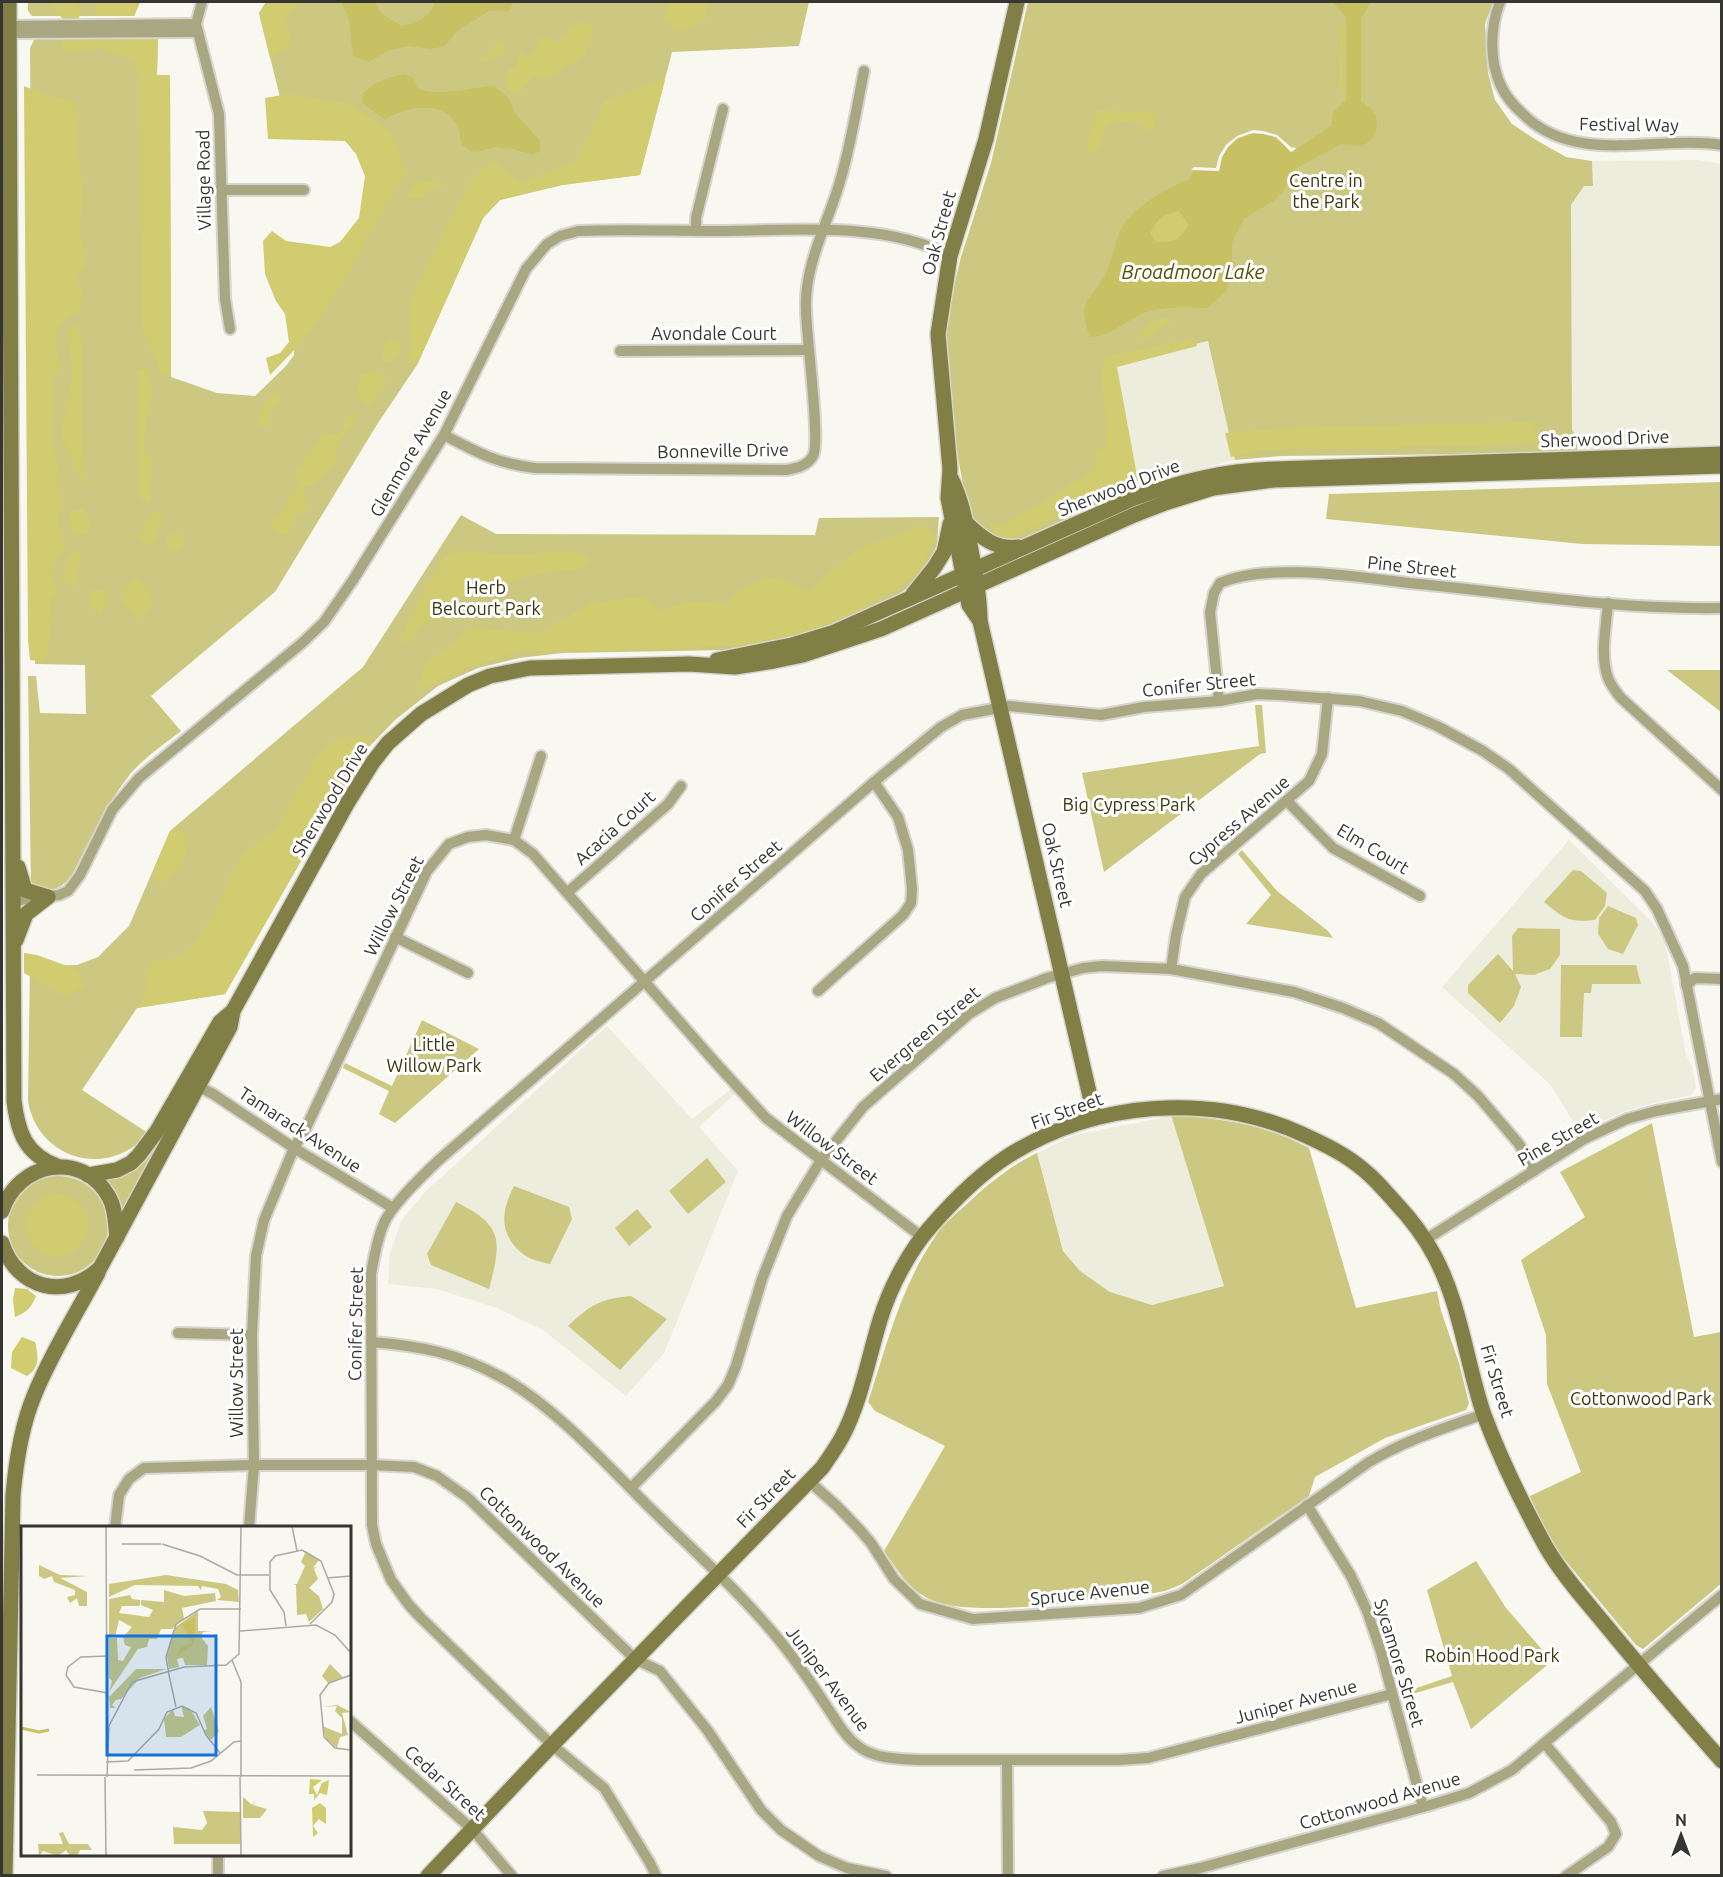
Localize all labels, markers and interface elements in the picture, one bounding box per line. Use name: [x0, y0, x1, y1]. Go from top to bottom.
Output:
street label: Festival Way: [1579, 113, 1679, 135]
street label: Village Road: [192, 129, 214, 231]
park label: Centre in the Park: [1289, 170, 1363, 211]
street label: Oak Street: [917, 188, 959, 277]
water label: Broadmoor Lake: [1121, 260, 1265, 283]
street label: Avondale Court: [651, 323, 777, 343]
street label: Glenmore Avenue: [365, 385, 455, 520]
street label: Sherwood Drive: [1540, 426, 1670, 450]
street label: Bonneville Drive: [657, 439, 789, 461]
street label: Sherwood Drive: [1055, 455, 1182, 520]
street label: Pine Street: [1366, 551, 1458, 581]
park label: Herb Belcourt Park: [432, 577, 541, 618]
street label: Conifer Street: [1141, 668, 1257, 700]
street label: Sherwood Drive: [287, 739, 371, 860]
street label: Cypress Avenue: [1184, 771, 1293, 870]
street label: Acacia Court: [570, 786, 659, 869]
park label: Big Cypress Park: [1063, 794, 1195, 814]
street label: Elm Court: [1334, 819, 1413, 877]
street label: Oak Street: [1038, 820, 1077, 909]
street label: Conifer Street: [686, 835, 785, 925]
street label: Willow Street: [359, 852, 427, 959]
street label: Evergreen Street: [865, 982, 983, 1085]
park label: Little Willow Park: [386, 1034, 482, 1075]
street label: Tamarack Avenue: [236, 1082, 365, 1176]
street label: Fir Street: [1028, 1088, 1105, 1132]
street label: Willow Street: [783, 1106, 882, 1188]
street label: Pine Street: [1514, 1107, 1601, 1169]
street label: Conifer Street: [344, 1267, 366, 1381]
street label: Willow Street: [226, 1328, 246, 1438]
street label: Fir Street: [1477, 1342, 1518, 1420]
park label: Cottonwood Park: [1570, 1388, 1712, 1408]
street label: Fir Street: [732, 1463, 799, 1531]
street label: Cottonwood Avenue: [476, 1481, 610, 1611]
inset map: [21, 1526, 351, 1856]
street label: Spruce Avenue: [1029, 1576, 1151, 1608]
street label: Sycamore Street: [1371, 1596, 1429, 1729]
street label: Juniper Avenue: [783, 1622, 875, 1735]
park label: Robin Hood Park: [1424, 1645, 1560, 1665]
street label: Juniper Avenue: [1232, 1675, 1359, 1727]
street label: Cedar Street: [401, 1741, 490, 1824]
street label: Cottonwood Avenue: [1297, 1767, 1463, 1833]
north arrow: [1651, 1805, 1711, 1865]
text: N: [1675, 1811, 1687, 1829]

